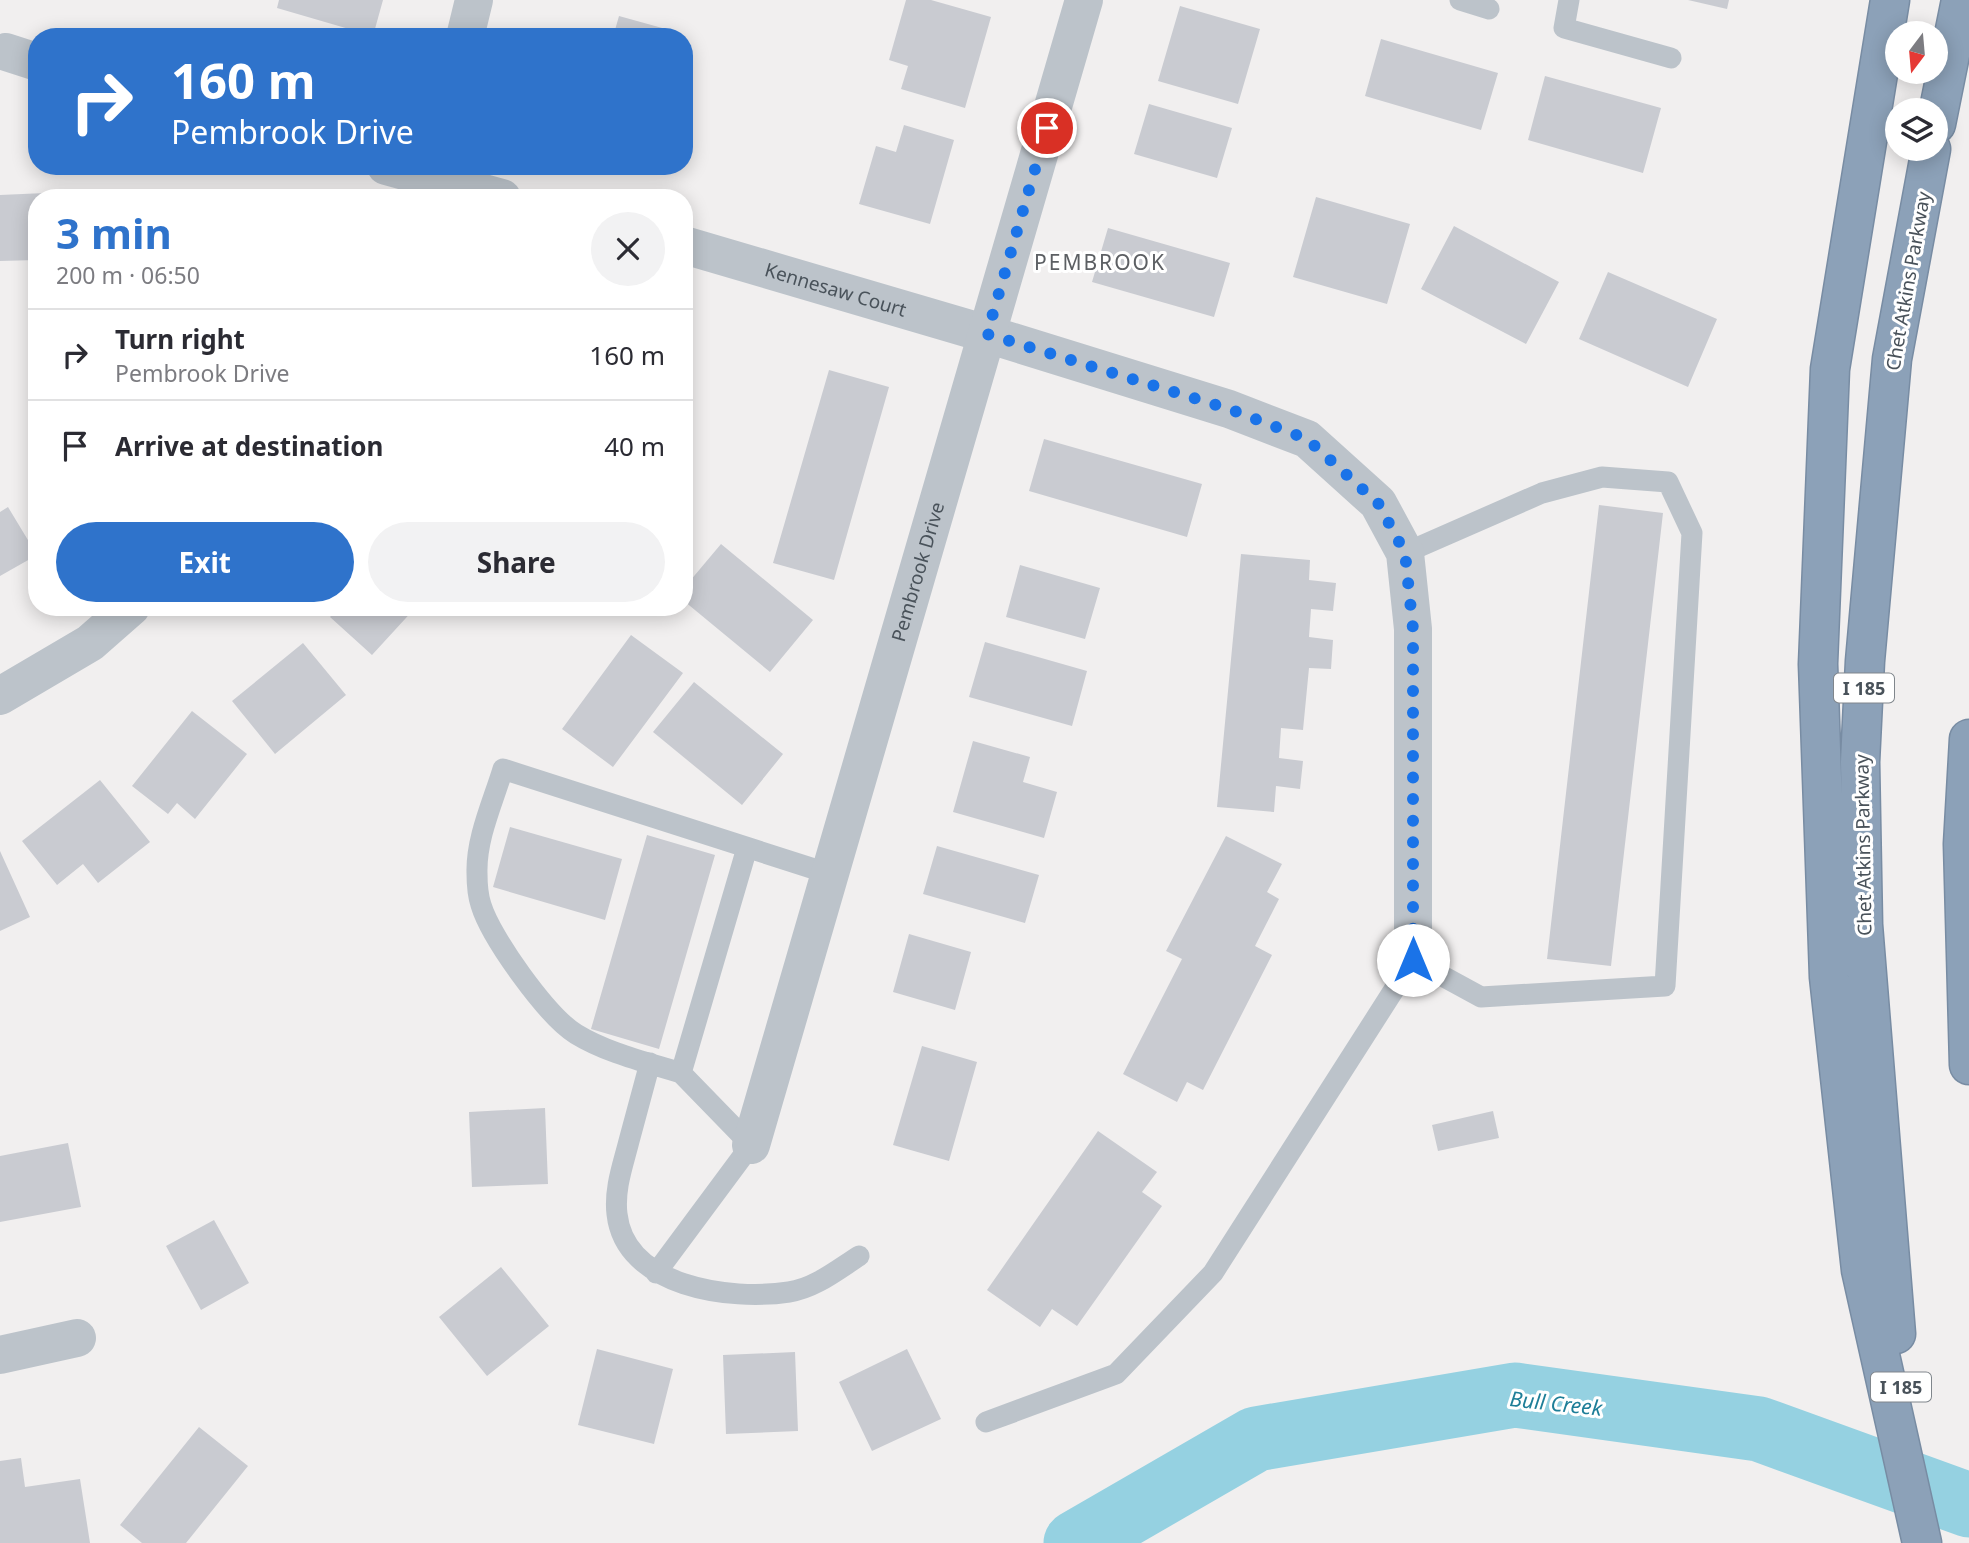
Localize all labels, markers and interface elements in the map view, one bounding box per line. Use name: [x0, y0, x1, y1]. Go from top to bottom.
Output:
north arrow: [1885, 21, 1948, 84]
map controls: [1885, 21, 1948, 161]
text: 160 m: [171, 47, 316, 113]
icon: right: [56, 56, 147, 147]
pin: [1017, 98, 1077, 158]
button: layers: [1885, 98, 1948, 161]
icon: arrive: [1028, 109, 1066, 147]
text: Pembrook Drive: [171, 110, 414, 153]
street label: Chet Atkins Parkway: [1879, 189, 1937, 373]
text: 3 min: [56, 204, 172, 261]
button: close: [591, 212, 665, 286]
district label: PEMBROOK: [1034, 248, 1166, 276]
street label: Kennesaw Court: [762, 256, 910, 323]
text: 200 m · 06:50: [56, 259, 200, 291]
text: Turn right: [115, 321, 245, 357]
icon: right: [56, 336, 94, 374]
text: 160 m: [589, 337, 665, 373]
text: Pembrook Drive: [115, 357, 290, 389]
icon: arrive: [56, 427, 94, 465]
text: Arrive at destination: [115, 428, 384, 464]
text: 40 m: [604, 428, 665, 464]
street label: Pembrook Drive: [885, 499, 950, 645]
button: Exit: [56, 522, 354, 602]
button: Share: [368, 522, 665, 602]
road number: I 185: [1834, 674, 1894, 702]
street label: Chet Atkins Parkway: [1848, 754, 1878, 936]
position arrow: [1376, 923, 1450, 997]
road number: I 185: [1871, 1372, 1931, 1402]
water label: Bull Creek: [1508, 1384, 1605, 1422]

